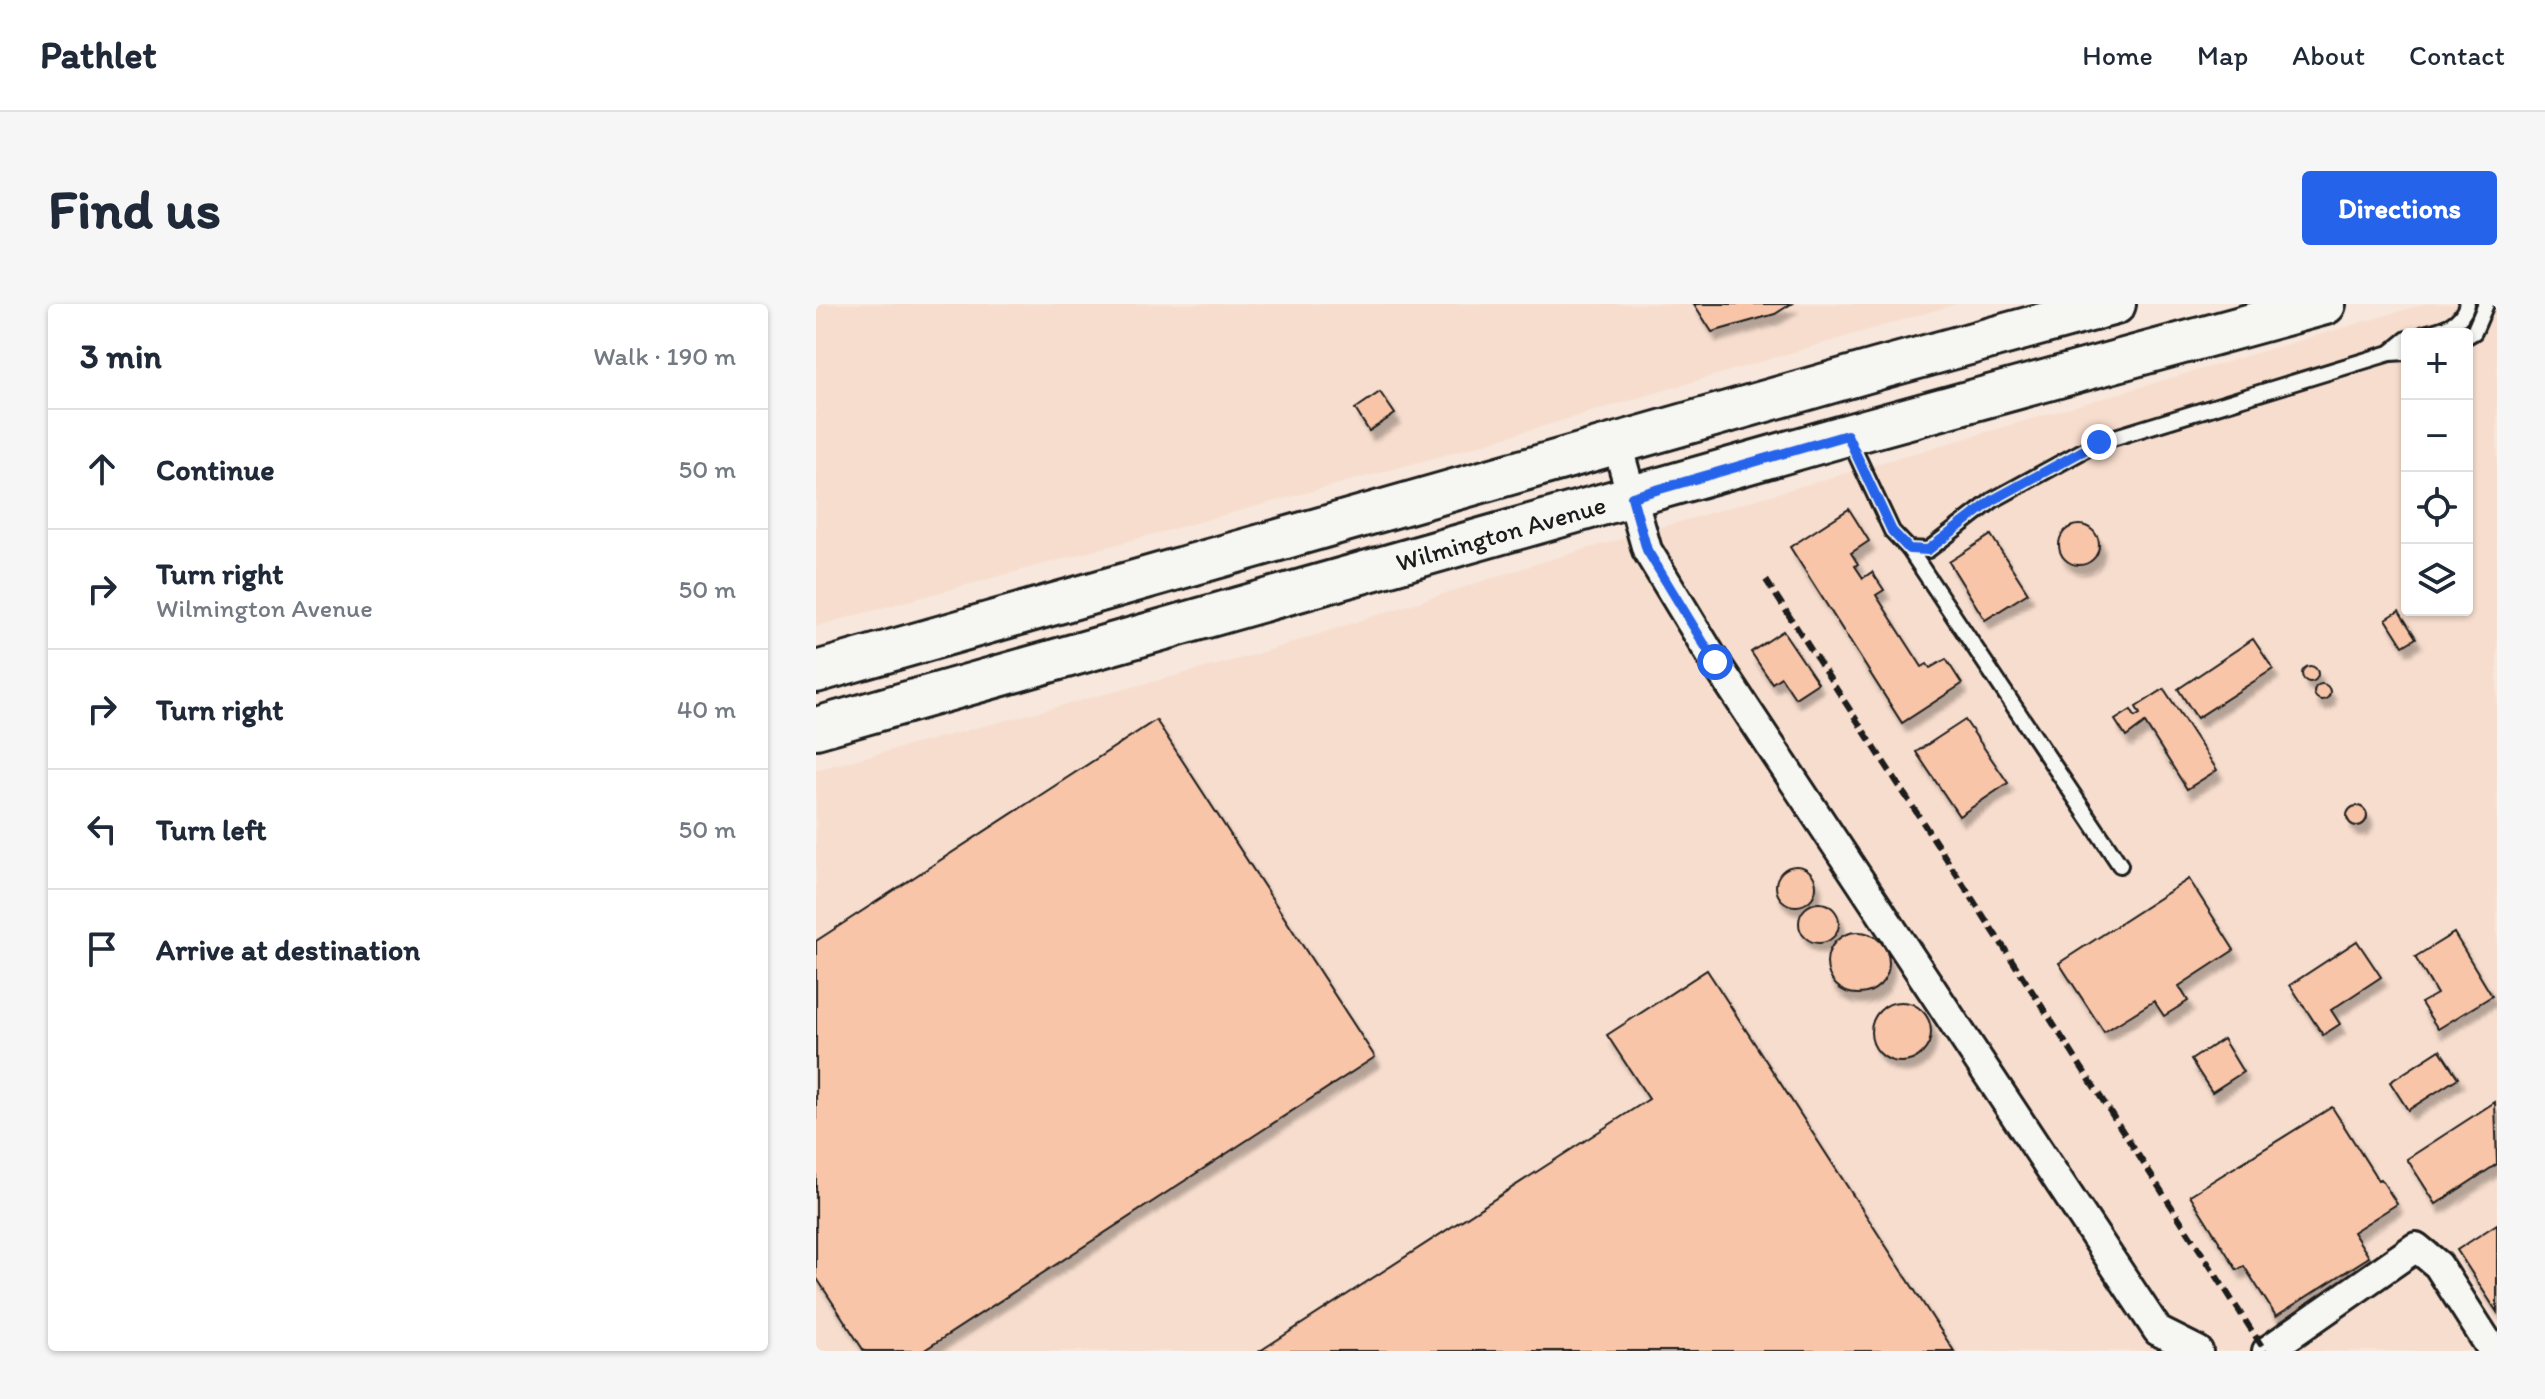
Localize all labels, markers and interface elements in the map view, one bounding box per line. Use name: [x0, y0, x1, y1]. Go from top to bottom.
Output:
text: Pathlet: [40, 32, 157, 78]
text: Home: [2082, 38, 2153, 72]
text: Map: [2197, 38, 2248, 72]
text: About: [2292, 38, 2365, 72]
text: Contact: [2409, 38, 2505, 72]
button: Directions: [2302, 171, 2497, 245]
text: Find us: [48, 175, 221, 242]
map controls: [2401, 328, 2473, 616]
button: +: [2401, 328, 2473, 400]
text: 3 min: [80, 336, 162, 377]
text: Walk · 190 m: [593, 340, 736, 372]
button: −: [2401, 400, 2473, 472]
route end: [2081, 424, 2117, 460]
icon: ahead: [80, 447, 124, 491]
text: Continue: [156, 451, 275, 488]
text: 50 m: [679, 453, 736, 485]
button: locate: [2401, 472, 2473, 544]
street label: Wilmington Avenue: [1392, 488, 1610, 578]
button: layers: [2401, 544, 2473, 616]
text: Turn right: [156, 555, 284, 592]
icon: right: [80, 567, 124, 611]
text: 50 m: [679, 573, 736, 605]
text: Wilmington Avenue: [156, 592, 373, 624]
route start: [1697, 644, 1733, 680]
icon: right: [80, 687, 124, 731]
text: Turn right: [156, 691, 284, 728]
text: 40 m: [677, 693, 736, 725]
icon: left: [80, 807, 124, 851]
text: Turn left: [156, 811, 267, 848]
text: 50 m: [679, 813, 736, 845]
icon: arrive: [80, 927, 124, 971]
text: Arrive at destination: [156, 931, 420, 968]

